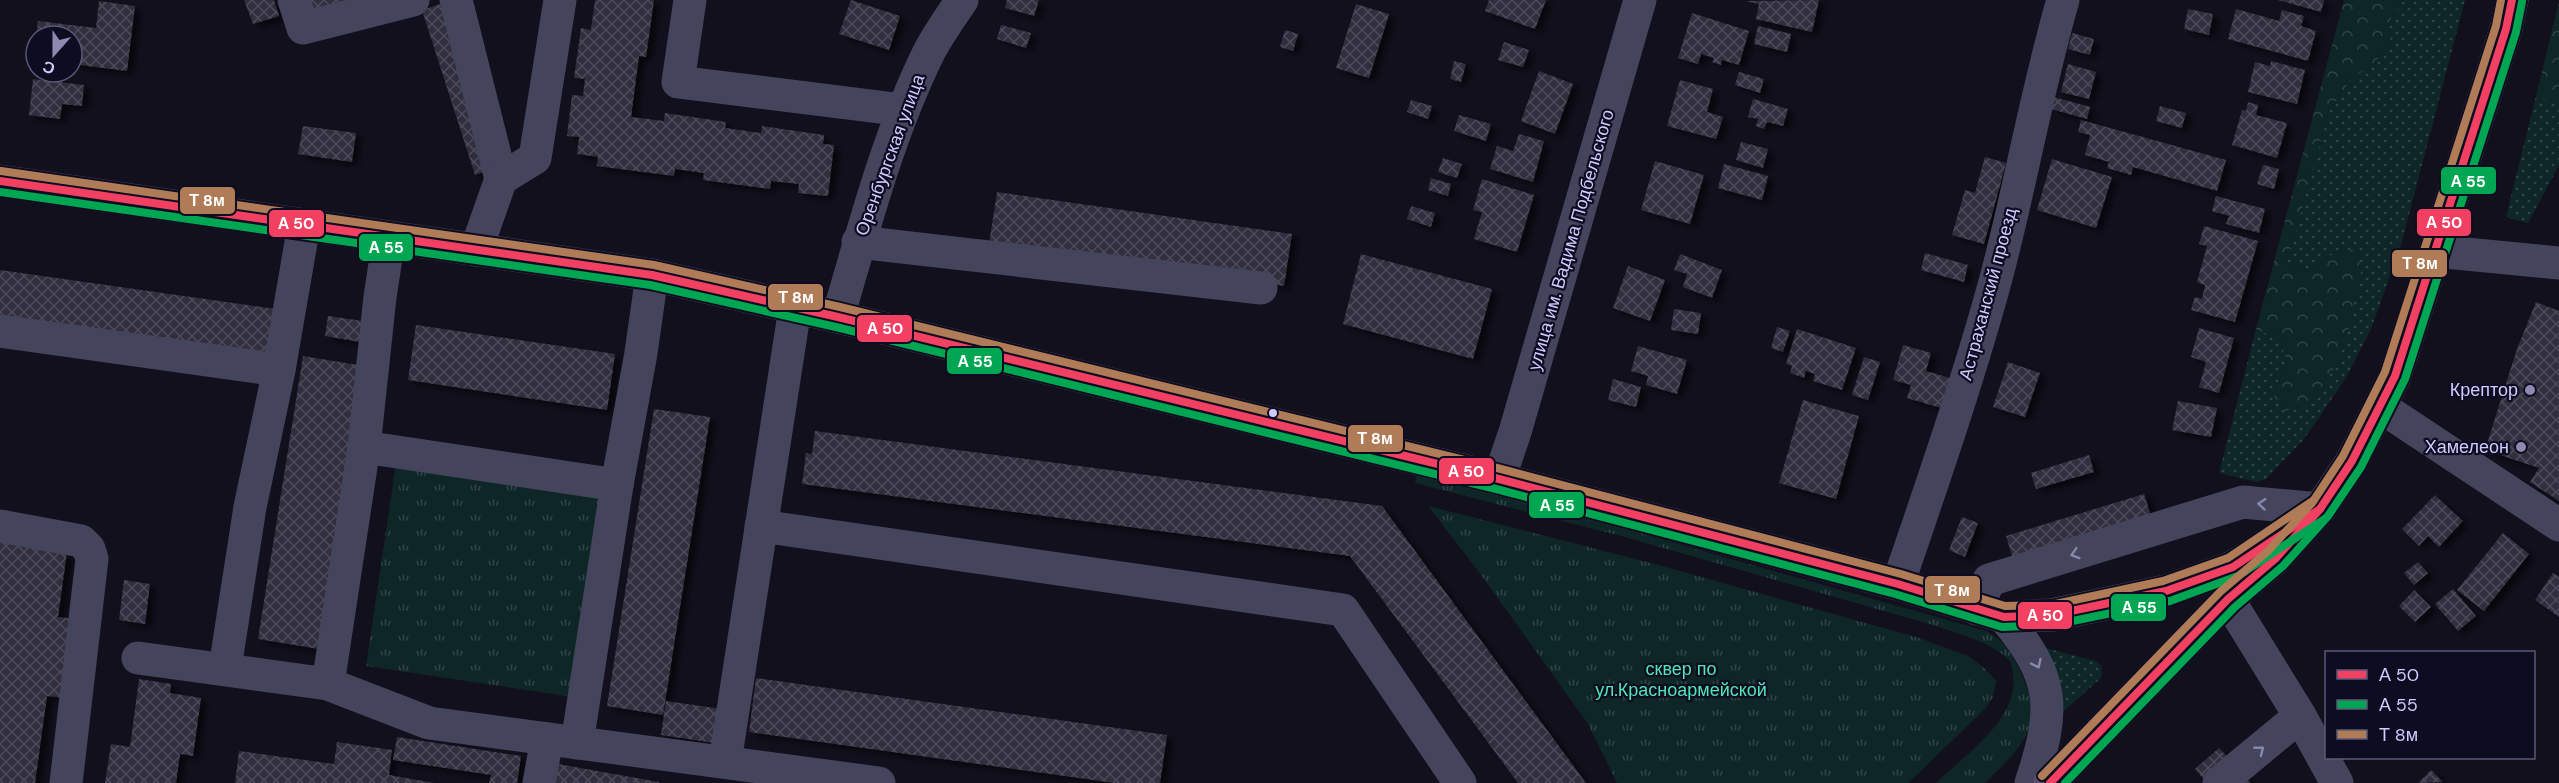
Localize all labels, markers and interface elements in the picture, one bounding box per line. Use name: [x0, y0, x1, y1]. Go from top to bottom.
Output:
north arrow: [24, 24, 84, 84]
text: С: [39, 56, 58, 79]
street label: Оренбургская улица: [850, 70, 931, 239]
street label: улица им. Вадима Подбельского: [1522, 107, 1620, 373]
line badge: А 55: [2440, 166, 2497, 195]
text: А 55: [2450, 171, 2486, 192]
line badge: Т 8м: [179, 186, 236, 215]
text: Т 8м: [189, 190, 225, 211]
street label: Астраханский проезд: [1953, 205, 2023, 383]
line badge: А 50: [2416, 208, 2472, 237]
line badge: А 50: [268, 209, 325, 238]
text: А 50: [2426, 212, 2462, 233]
text: А 50: [278, 213, 314, 234]
line badge: А 55: [358, 233, 414, 262]
text: А 55: [368, 237, 404, 258]
line badge: Т 8м: [2391, 249, 2448, 278]
text: Т 8м: [2402, 253, 2438, 274]
line badge: Т 8м: [767, 283, 824, 311]
text: Т 8м: [778, 287, 814, 308]
line badge: А 50: [856, 314, 913, 343]
text: А 50: [867, 318, 903, 339]
line badge: А 55: [946, 347, 1003, 375]
text: А 55: [957, 351, 993, 372]
place label: Крептор: [2450, 378, 2518, 402]
marker: Крептор: [2523, 383, 2537, 397]
unlabelled marker: [1267, 407, 1279, 419]
line badge: Т 8м: [1347, 424, 1404, 453]
text: Т 8м: [1357, 428, 1393, 449]
place label: Хамелеон: [2425, 435, 2509, 459]
marker: Хамелеон: [2514, 440, 2528, 454]
line badge: А 50: [1438, 457, 1495, 485]
text: А 50: [1448, 461, 1484, 482]
line badge: А 55: [1528, 491, 1585, 519]
text: А 55: [1539, 495, 1575, 516]
one-way arrow: [2257, 498, 2266, 511]
one-way arrow: [2070, 547, 2081, 559]
line badge: Т 8м: [1924, 575, 1981, 604]
text: Т 8м: [1934, 580, 1970, 601]
line badge: А 55: [2110, 593, 2167, 622]
text: А 55: [2121, 597, 2157, 618]
line badge: А 50: [2017, 601, 2073, 630]
text: А 50: [2027, 605, 2063, 626]
legend: [2325, 651, 2535, 759]
park label: сквер по ул.Красноармейской: [1595, 657, 1767, 702]
one-way arrow: [2030, 658, 2042, 669]
text: А 50: [2379, 663, 2419, 687]
text: А 55: [2379, 693, 2418, 717]
text: Т 8м: [2379, 723, 2418, 747]
one-way arrow: [2253, 746, 2264, 757]

